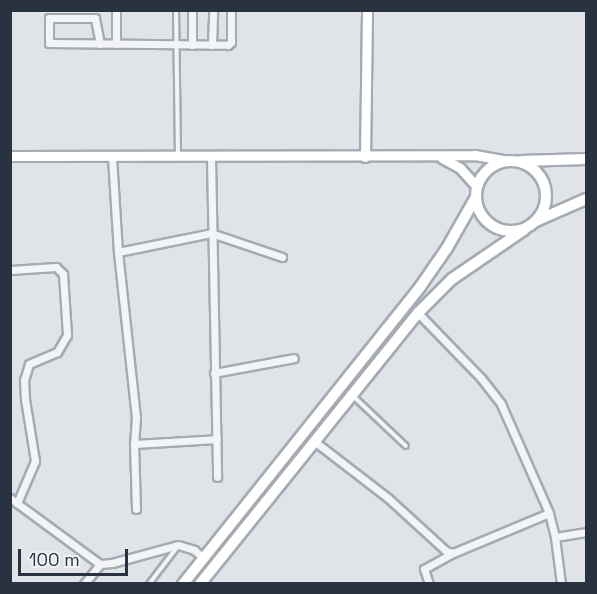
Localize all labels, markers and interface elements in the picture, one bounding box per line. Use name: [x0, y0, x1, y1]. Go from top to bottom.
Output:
scale bar: [21, 537, 130, 575]
text: 100 m: [29, 548, 80, 571]

